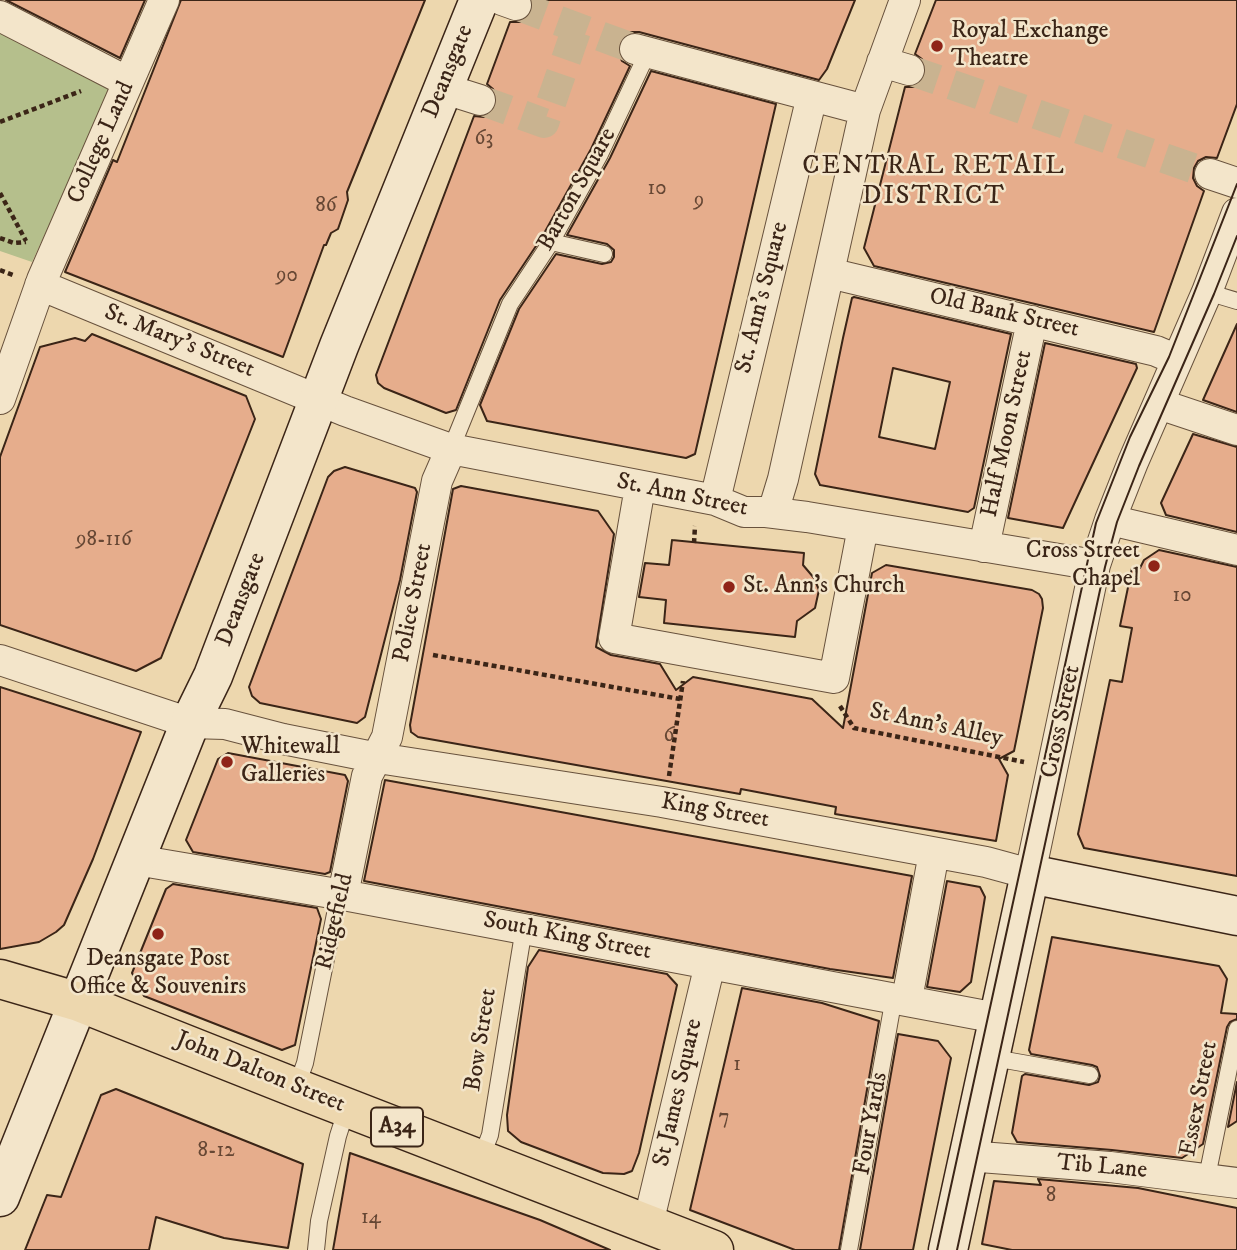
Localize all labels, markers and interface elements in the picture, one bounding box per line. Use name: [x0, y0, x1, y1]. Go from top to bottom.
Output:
place label: Royal Exchange Theatre: [951, 18, 1108, 74]
street label: Deansgate: [417, 21, 481, 123]
marker: Royal Exchange Theatre: [929, 38, 945, 54]
street label: College Land: [62, 78, 142, 208]
street label: Barton Square: [532, 123, 624, 257]
house number: 63: [475, 127, 493, 153]
district label: CENTRAL RETAIL DISTRICT: [804, 152, 1064, 214]
house number: 10: [648, 177, 666, 203]
house number: 9: [694, 189, 704, 215]
house number: 86: [315, 194, 337, 220]
street label: St. Ann's Square: [730, 219, 796, 377]
house number: 90: [276, 264, 298, 290]
street label: Old Bank Street: [926, 283, 1082, 345]
street label: St. Mary's Street: [100, 299, 258, 385]
street label: Half Moon Street: [976, 348, 1040, 520]
street label: St. Ann Street: [614, 468, 750, 524]
house number: 98-116: [76, 528, 132, 554]
place label: Cross Street Chapel: [1026, 538, 1140, 594]
street label: Police Street: [388, 541, 440, 665]
street label: Deansgate: [211, 549, 273, 651]
marker: Cross Street Chapel: [1146, 558, 1162, 574]
place label: St. Ann's Church: [743, 573, 905, 601]
marker: St. Ann's Church: [721, 579, 737, 595]
house number: 10: [1173, 584, 1191, 610]
street label: Cross Street: [1036, 663, 1088, 781]
street label: St Ann's Alley: [867, 698, 1005, 754]
house number: 6: [664, 724, 674, 750]
place label: Whitewall Galleries: [241, 734, 340, 790]
marker: Whitewall Galleries: [219, 754, 235, 770]
street label: King Street: [659, 788, 771, 836]
street label: Ridgefield: [311, 871, 361, 973]
street label: South King Street: [481, 907, 653, 967]
marker: Deansgate Post Office & Souvenirs: [150, 926, 166, 942]
place label: Deansgate Post Office & Souvenirs: [70, 946, 246, 1002]
street label: Bow Street: [460, 986, 504, 1094]
street label: St James Square: [648, 1016, 710, 1170]
street label: John Dalton Street: [171, 1026, 349, 1120]
street label: Essex Street: [1175, 1039, 1225, 1159]
house number: 1: [733, 1053, 741, 1079]
street label: Four Yards: [849, 1070, 895, 1178]
house number: 7: [718, 1106, 730, 1132]
road number: A34: [371, 1108, 423, 1146]
house number: 8-12: [197, 1139, 235, 1165]
street label: Tib Lane: [1056, 1150, 1148, 1186]
house number: 8: [1046, 1184, 1056, 1210]
house number: 14: [361, 1206, 381, 1232]

